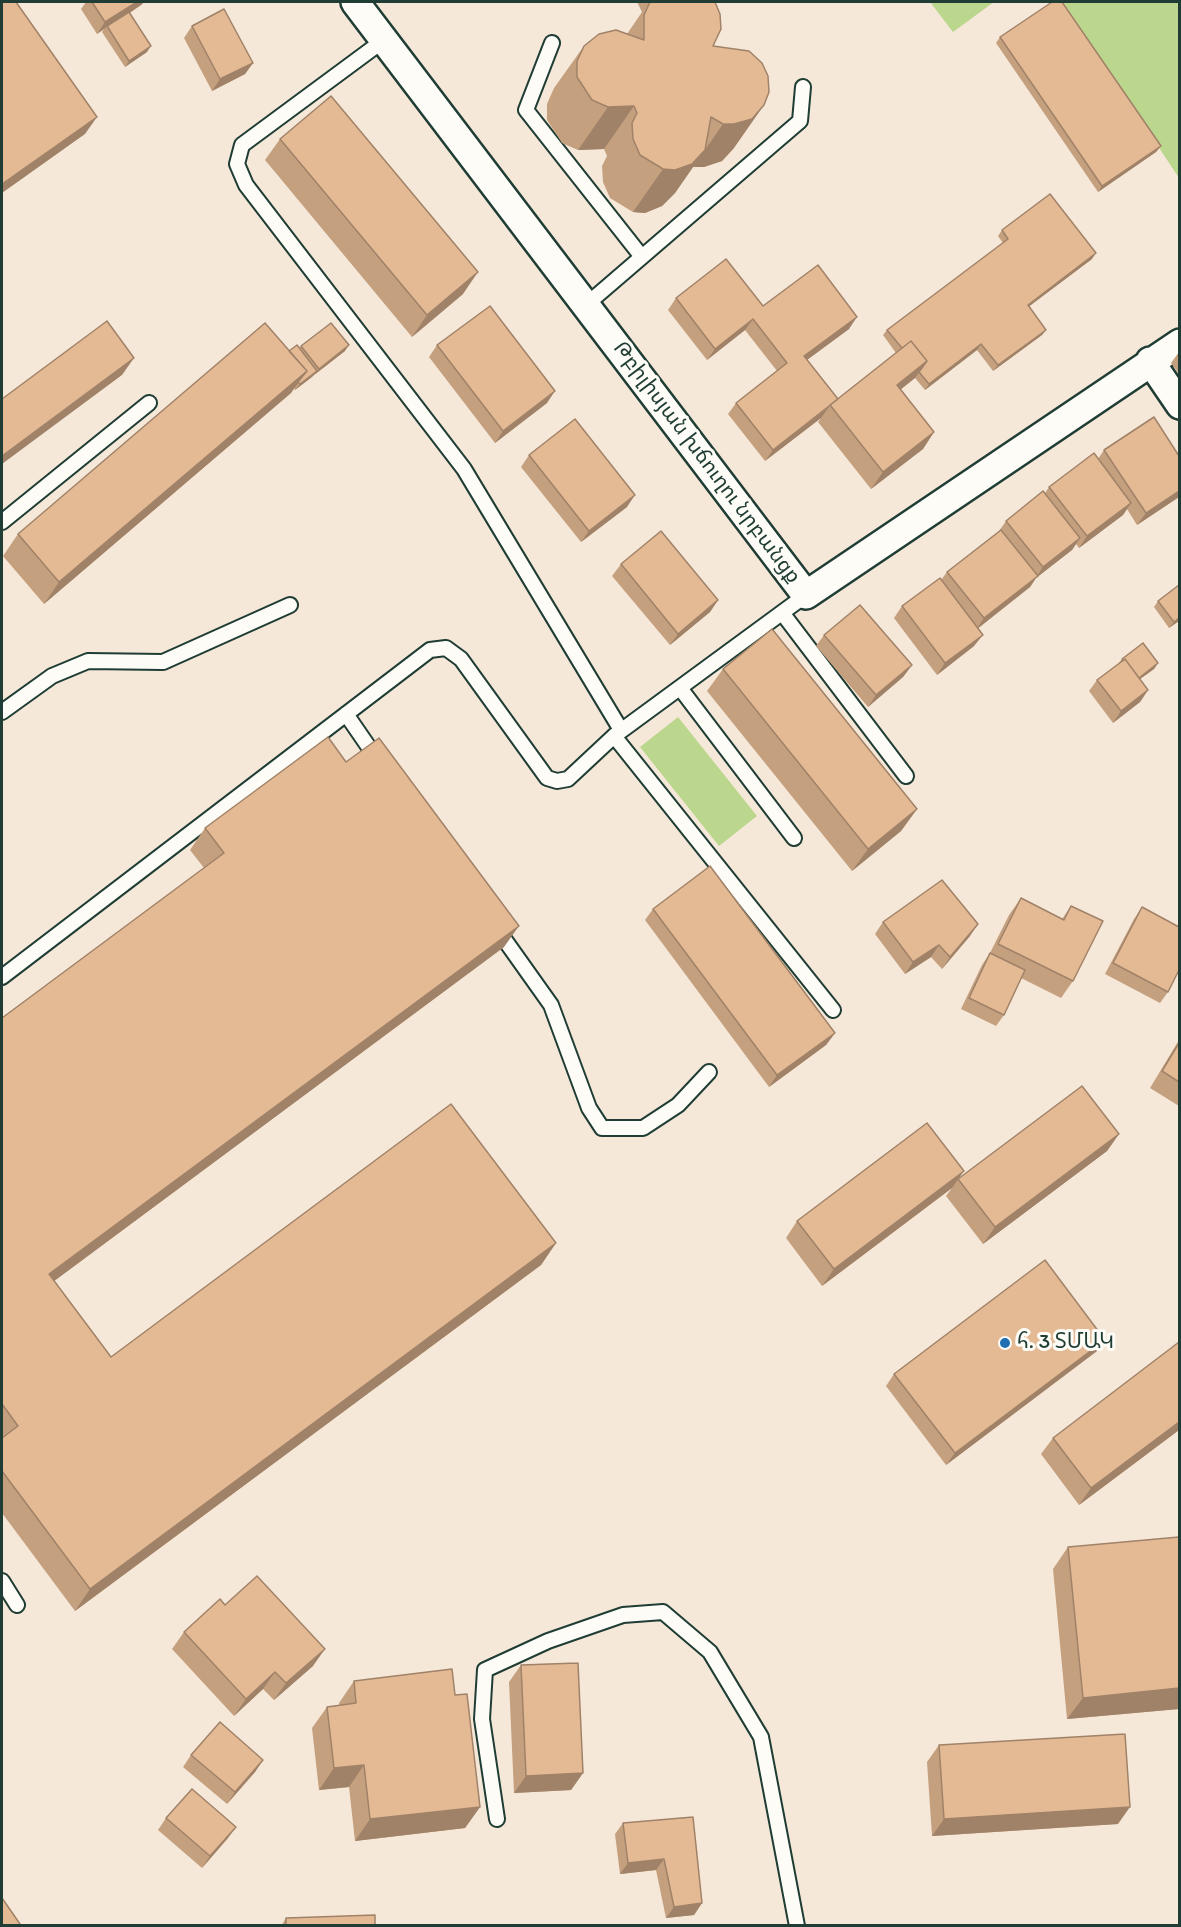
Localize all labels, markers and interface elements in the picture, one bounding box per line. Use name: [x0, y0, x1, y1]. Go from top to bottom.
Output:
street label: Թբիլիսյան խճուղու նրբանցք: [607, 337, 805, 589]
place label: հ. 3 ՏՄԱԿ: [1017, 1330, 1114, 1356]
marker: հ. 3 ՏՄԱԿ: [998, 1336, 1012, 1350]

